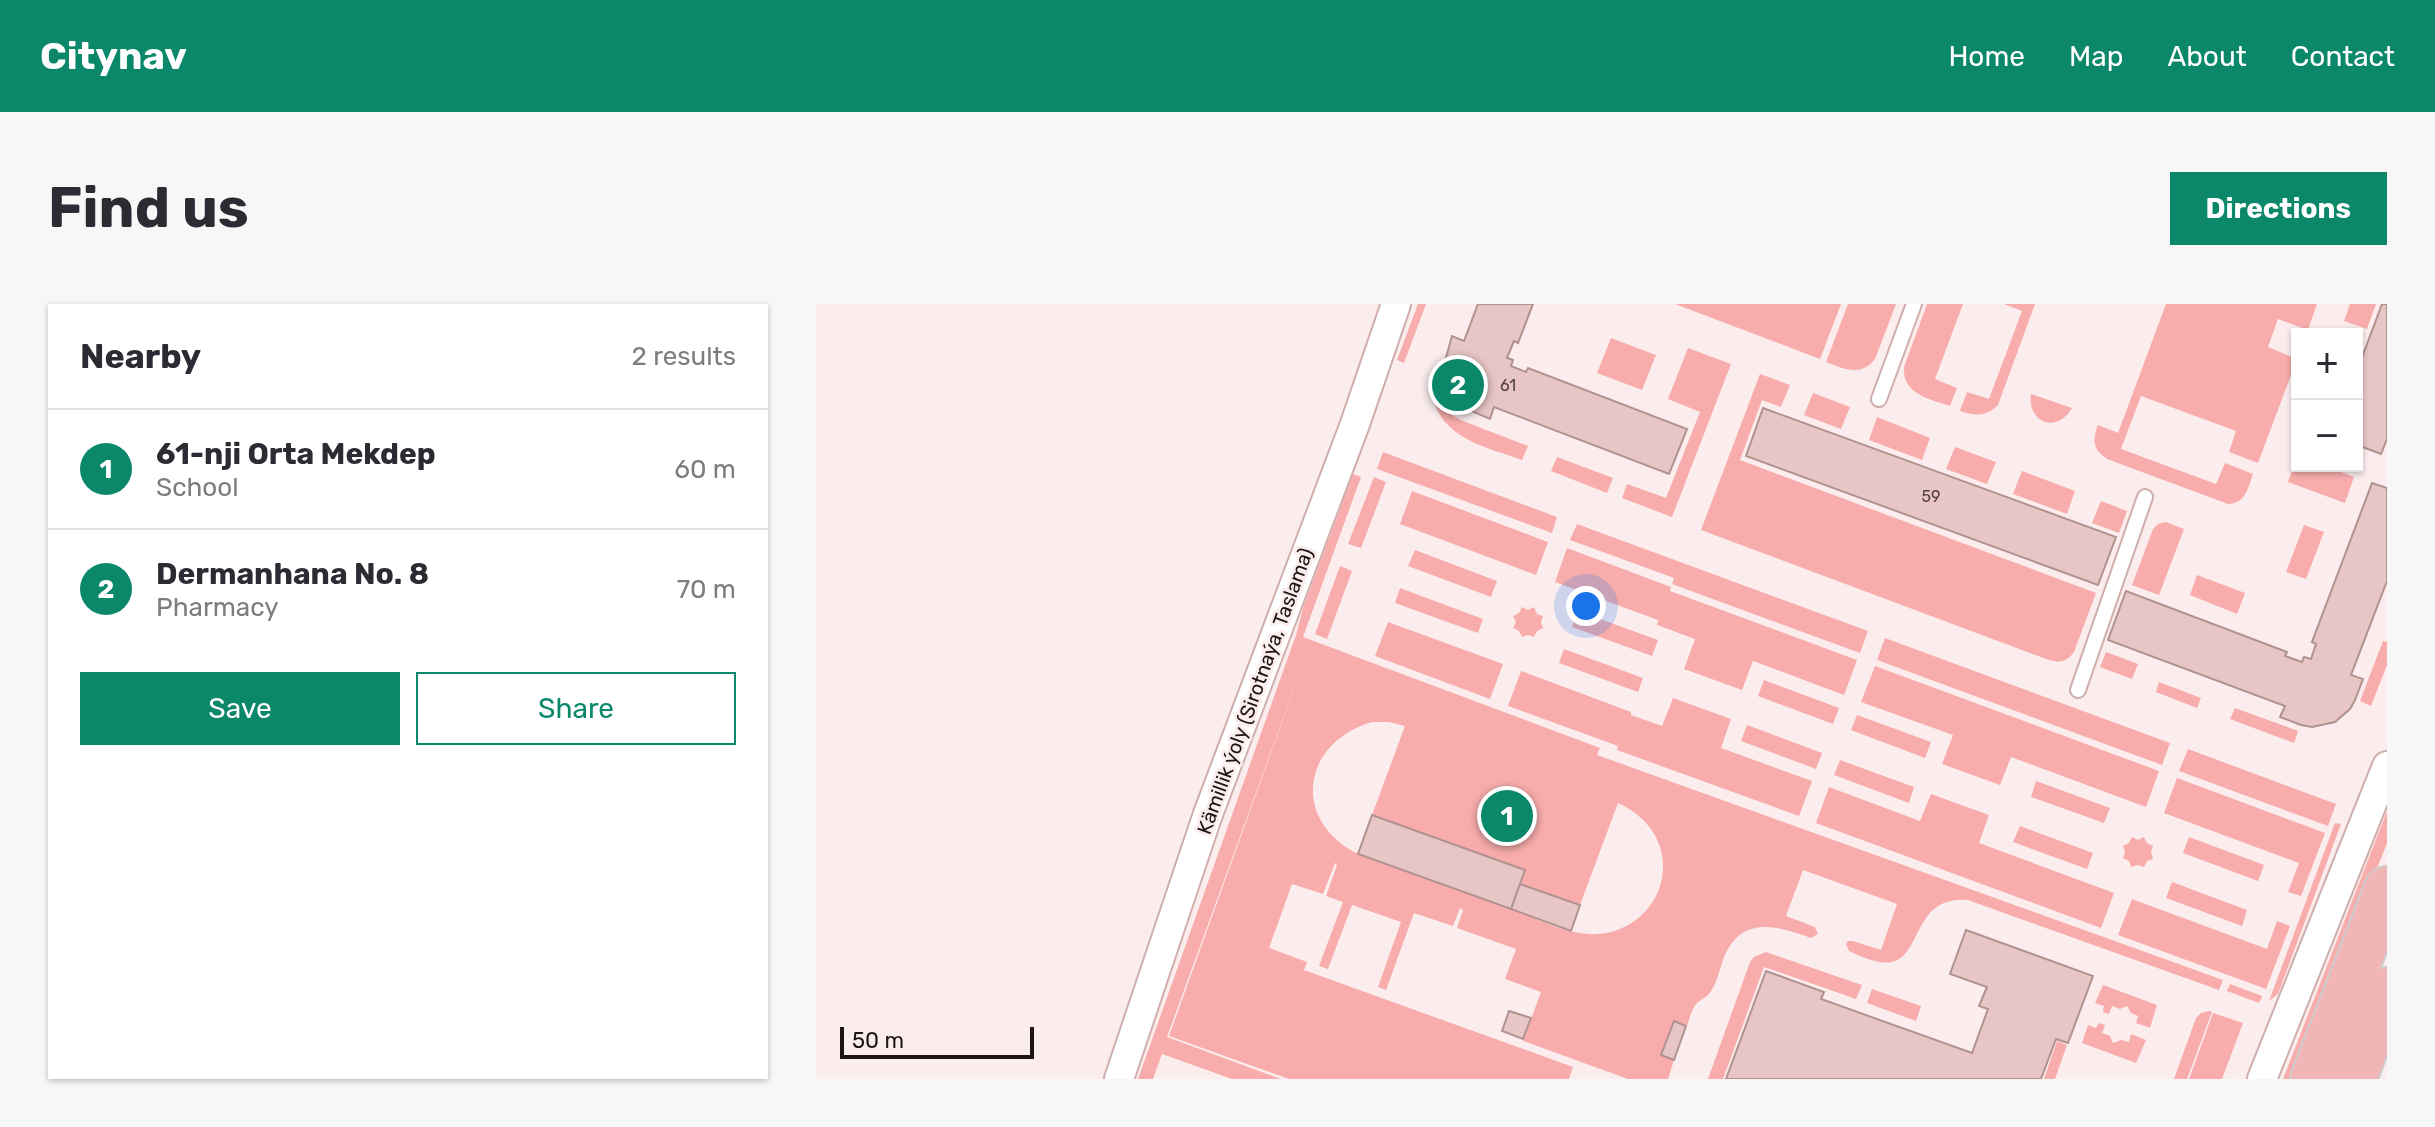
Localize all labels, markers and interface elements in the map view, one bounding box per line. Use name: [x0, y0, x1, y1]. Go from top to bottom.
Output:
text: Citynav: [40, 33, 187, 79]
text: Home: [1948, 40, 2025, 73]
text: Map: [2069, 40, 2123, 73]
text: About: [2167, 40, 2247, 73]
text: Contact: [2291, 40, 2395, 73]
button: Directions: [2170, 172, 2387, 245]
text: Find us: [48, 175, 249, 241]
map controls: [2291, 328, 2363, 472]
button: +: [2291, 328, 2363, 400]
text: Nearby: [80, 336, 201, 377]
text: 2 results: [632, 341, 736, 372]
pin: 2: [1432, 355, 1484, 415]
house number: 61: [1500, 376, 1516, 395]
button: −: [2291, 400, 2363, 472]
text: 61-nji Orta Mekdep: [156, 436, 436, 472]
text: 1: [100, 454, 112, 485]
text: 60 m: [674, 454, 736, 485]
text: School: [156, 472, 239, 503]
house number: 59: [1922, 487, 1941, 506]
street label: Kämillik ýoly (Sirotnaýa, Taslama): [1192, 545, 1318, 837]
text: Dermanhana No. 8: [156, 556, 429, 592]
text: 2: [98, 574, 114, 605]
text: 70 m: [677, 574, 736, 605]
your location: [1566, 586, 1606, 626]
text: Pharmacy: [156, 592, 279, 623]
button: Save: [80, 672, 400, 745]
button: Share: [416, 672, 736, 745]
pin: 1: [1481, 786, 1533, 846]
scale bar: [840, 1023, 1034, 1059]
text: 50 m: [852, 1027, 904, 1054]

